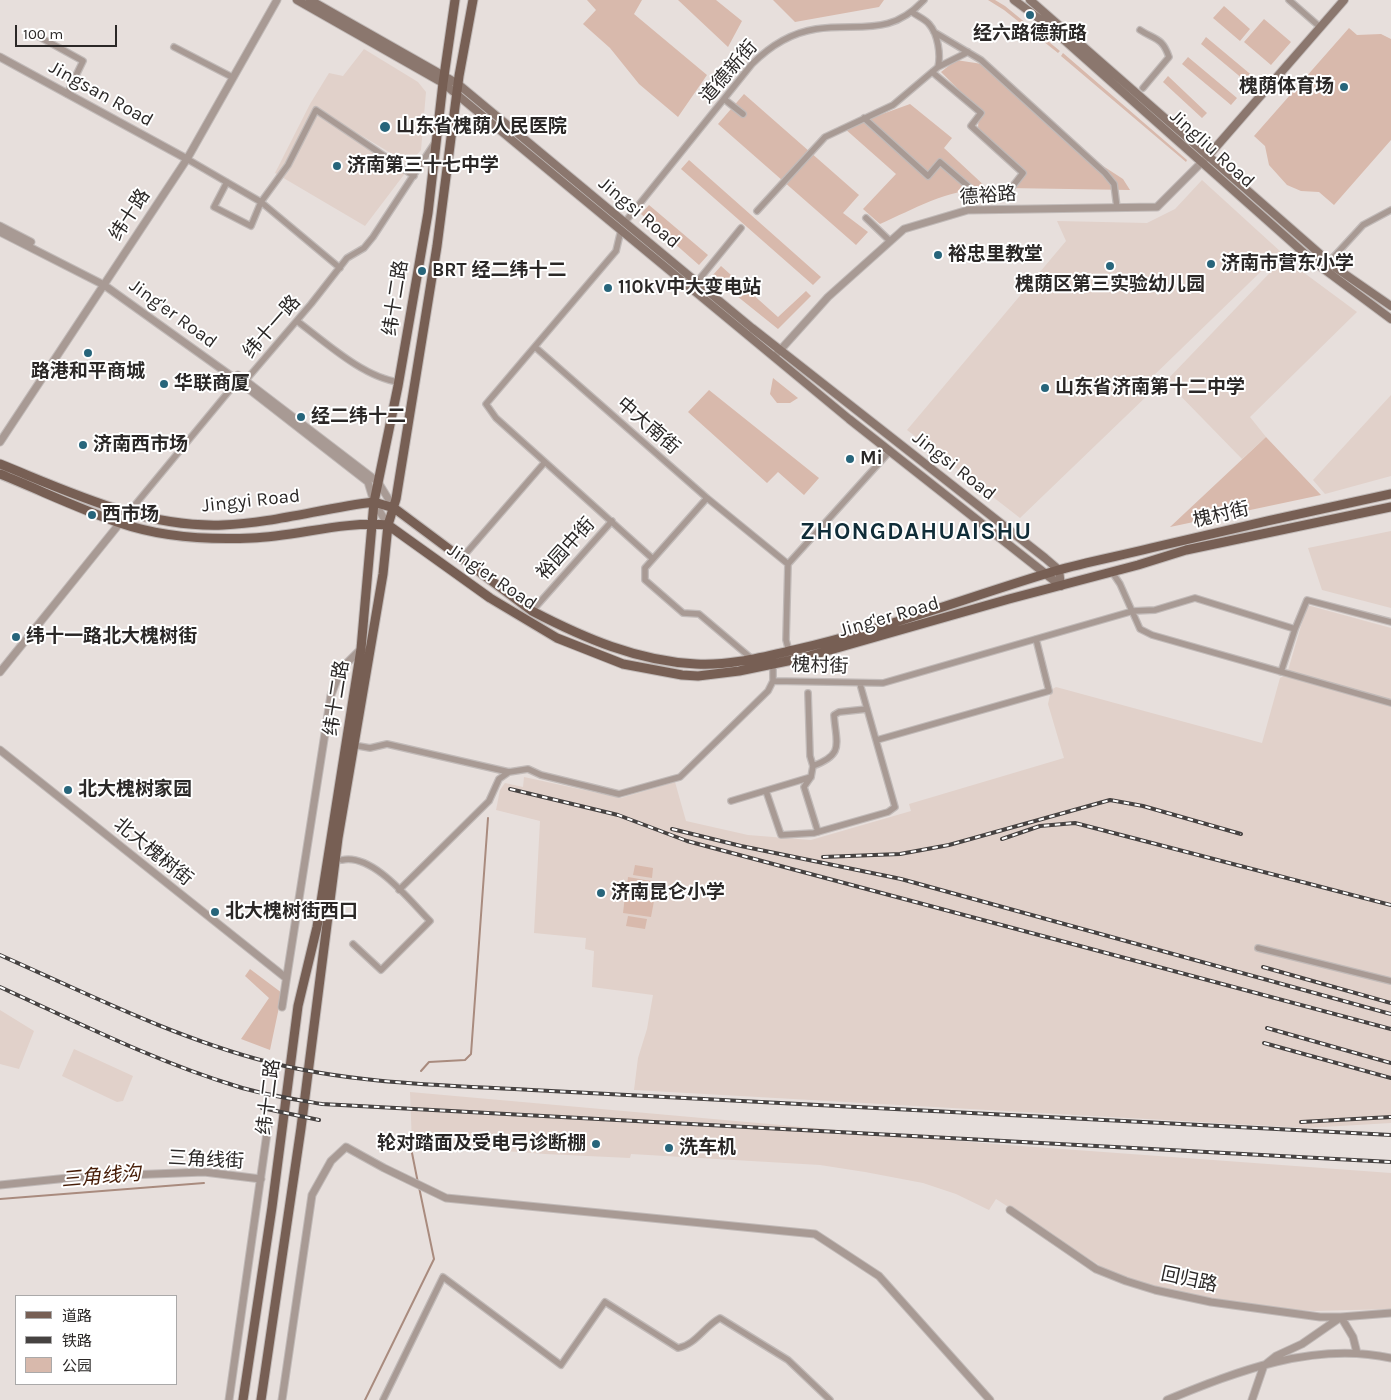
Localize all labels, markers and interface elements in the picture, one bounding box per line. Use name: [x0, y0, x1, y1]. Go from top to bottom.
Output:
marker: 经六路德新路: [1024, 9, 1036, 21]
scale bar: [18, 15, 120, 47]
place label: 经六路德新路: [973, 23, 1087, 45]
text: 100 m: [23, 25, 63, 43]
street label: 道德新街: [695, 36, 763, 108]
street label: Jingsan Road: [45, 56, 157, 132]
place label: 槐荫体育场: [1239, 76, 1334, 98]
marker: 槐荫体育场: [1338, 81, 1350, 93]
street label: Jingliu Road: [1165, 105, 1259, 193]
place label: 山东省槐荫人民医院: [396, 116, 567, 138]
marker: 山东省槐荫人民医院: [378, 120, 392, 134]
place label: 济南第三十七中学: [347, 155, 499, 177]
marker: 济南第三十七中学: [331, 160, 343, 172]
street label: Jingsi Road: [594, 172, 684, 254]
street label: 德裕路: [959, 183, 1017, 209]
street label: 纬十路: [105, 185, 155, 245]
place label: 裕忠里教堂: [948, 244, 1043, 266]
marker: 裕忠里教堂: [932, 249, 944, 261]
place label: 济南市营东小学: [1221, 253, 1354, 275]
marker: 济南市营东小学: [1205, 258, 1217, 270]
street label: 纬十二路: [379, 259, 413, 337]
place label: BRT 经二纬十二: [432, 260, 566, 282]
marker: 槐荫区第三实验幼儿园: [1104, 260, 1116, 272]
marker: BRT 经二纬十二: [416, 265, 428, 277]
place label: 槐荫区第三实验幼儿园: [1015, 274, 1205, 296]
street label: Jing'er Road: [125, 275, 221, 353]
place label: 110kV中大变电站: [618, 277, 761, 299]
marker: 110kV中大变电站: [602, 282, 614, 294]
street label: 纬十一路: [238, 291, 306, 363]
marker: 路港和平商城: [82, 347, 94, 359]
place label: 路港和平商城: [31, 361, 145, 383]
place label: 华联商厦: [174, 373, 250, 395]
place label: 山东省济南第十二中学: [1055, 377, 1245, 399]
marker: 华联商厦: [158, 378, 170, 390]
marker: 山东省济南第十二中学: [1039, 382, 1051, 394]
street label: 中大南街: [612, 392, 684, 460]
place label: 经二纬十二: [311, 406, 406, 428]
marker: 经二纬十二: [295, 411, 307, 423]
street label: Jingsi Road: [908, 426, 1000, 506]
place label: 济南西市场: [93, 434, 188, 456]
marker: 济南西市场: [77, 439, 89, 451]
place label: Mi: [860, 448, 883, 470]
marker: Mi: [844, 453, 856, 465]
street label: Jingyi Road: [201, 485, 301, 517]
street label: 槐村街: [1191, 497, 1251, 533]
place label: 西市场: [102, 504, 159, 526]
marker: 西市场: [86, 509, 98, 521]
street label: 裕园中街: [532, 513, 600, 585]
district label: ZHONGDAHUAISHU: [798, 518, 1034, 546]
street label: Jing'er Road: [443, 539, 541, 615]
street label: Jing'er Road: [836, 592, 942, 642]
place label: 纬十一路北大槐树街: [26, 626, 197, 648]
marker: 纬十一路北大槐树街: [10, 631, 22, 643]
street label: 槐村街: [791, 654, 849, 678]
street label: 纬十二路: [320, 659, 354, 737]
place label: 北大槐树家园: [78, 779, 192, 801]
marker: 北大槐树家园: [62, 784, 74, 796]
street label: 北大槐树街: [109, 813, 197, 891]
place label: 济南昆仑小学: [611, 882, 725, 904]
marker: 济南昆仑小学: [595, 887, 607, 899]
place label: 北大槐树街西口: [225, 901, 358, 923]
marker: 北大槐树街西口: [209, 906, 221, 918]
street label: 纬十二路: [253, 1058, 285, 1136]
place label: 轮对踏面及受电弓诊断棚: [377, 1133, 586, 1155]
place label: 洗车机: [679, 1137, 736, 1159]
marker: 轮对踏面及受电弓诊断棚: [590, 1138, 602, 1150]
marker: 洗车机: [663, 1142, 675, 1154]
street label: 三角线街: [167, 1147, 245, 1173]
water label: 三角线沟: [60, 1162, 142, 1192]
street label: 回归路: [1159, 1263, 1219, 1297]
legend: [15, 1295, 178, 1385]
text: 道路: [62, 1307, 92, 1325]
text: 铁路: [62, 1332, 92, 1350]
text: 公园: [62, 1357, 92, 1375]

